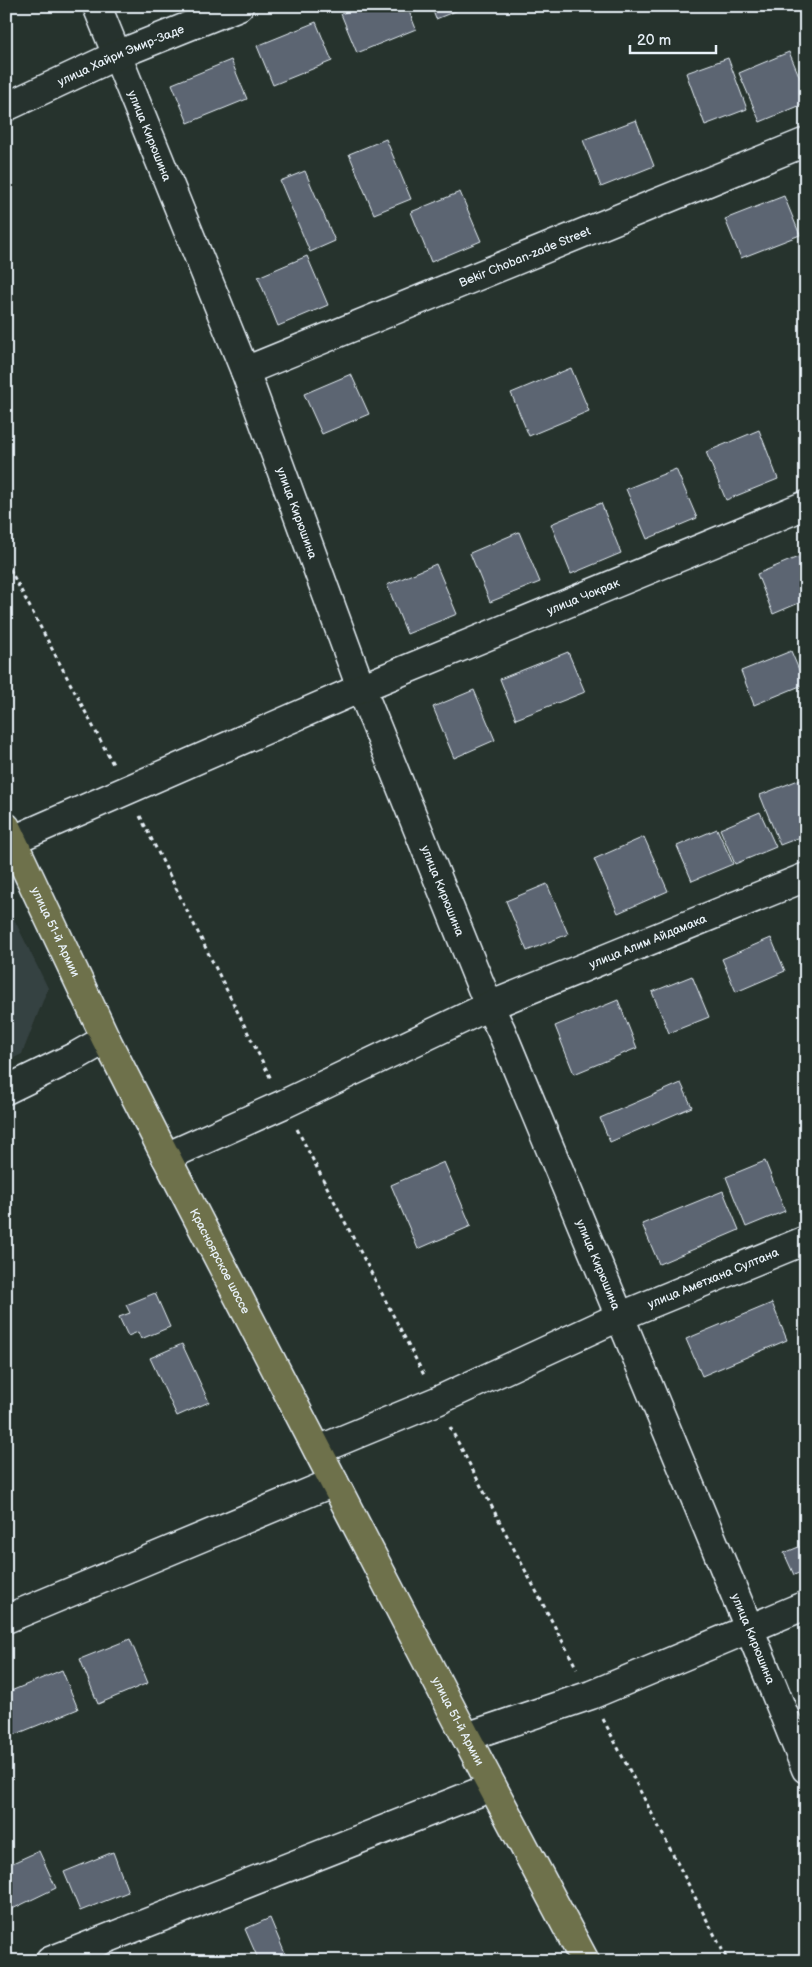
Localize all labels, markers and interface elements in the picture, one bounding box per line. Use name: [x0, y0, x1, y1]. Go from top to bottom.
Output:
street label: улица Хайри Эмир-Заде: [55, 21, 187, 89]
scale bar: [630, 22, 716, 54]
text: 20 m: [637, 31, 671, 50]
street label: улица Кирюшина: [125, 88, 175, 183]
street label: Bekir Choban-zade Street: [457, 223, 593, 290]
street label: улица Кирюшина: [273, 465, 321, 561]
street label: улица Чокрак: [545, 575, 622, 618]
street label: улица Кирюшина: [418, 843, 468, 938]
street label: улица 51-й Армии: [28, 884, 83, 979]
street label: улица Алим Айдамака: [587, 911, 709, 972]
street label: Красноярское шоссе: [186, 1206, 253, 1317]
street label: улица Кирюшина: [573, 1217, 624, 1312]
street label: улица Аметхана Султана: [645, 1245, 781, 1312]
street label: улица Кирюшина: [728, 1591, 778, 1686]
street label: улица 51-й Армии: [429, 1674, 487, 1768]

